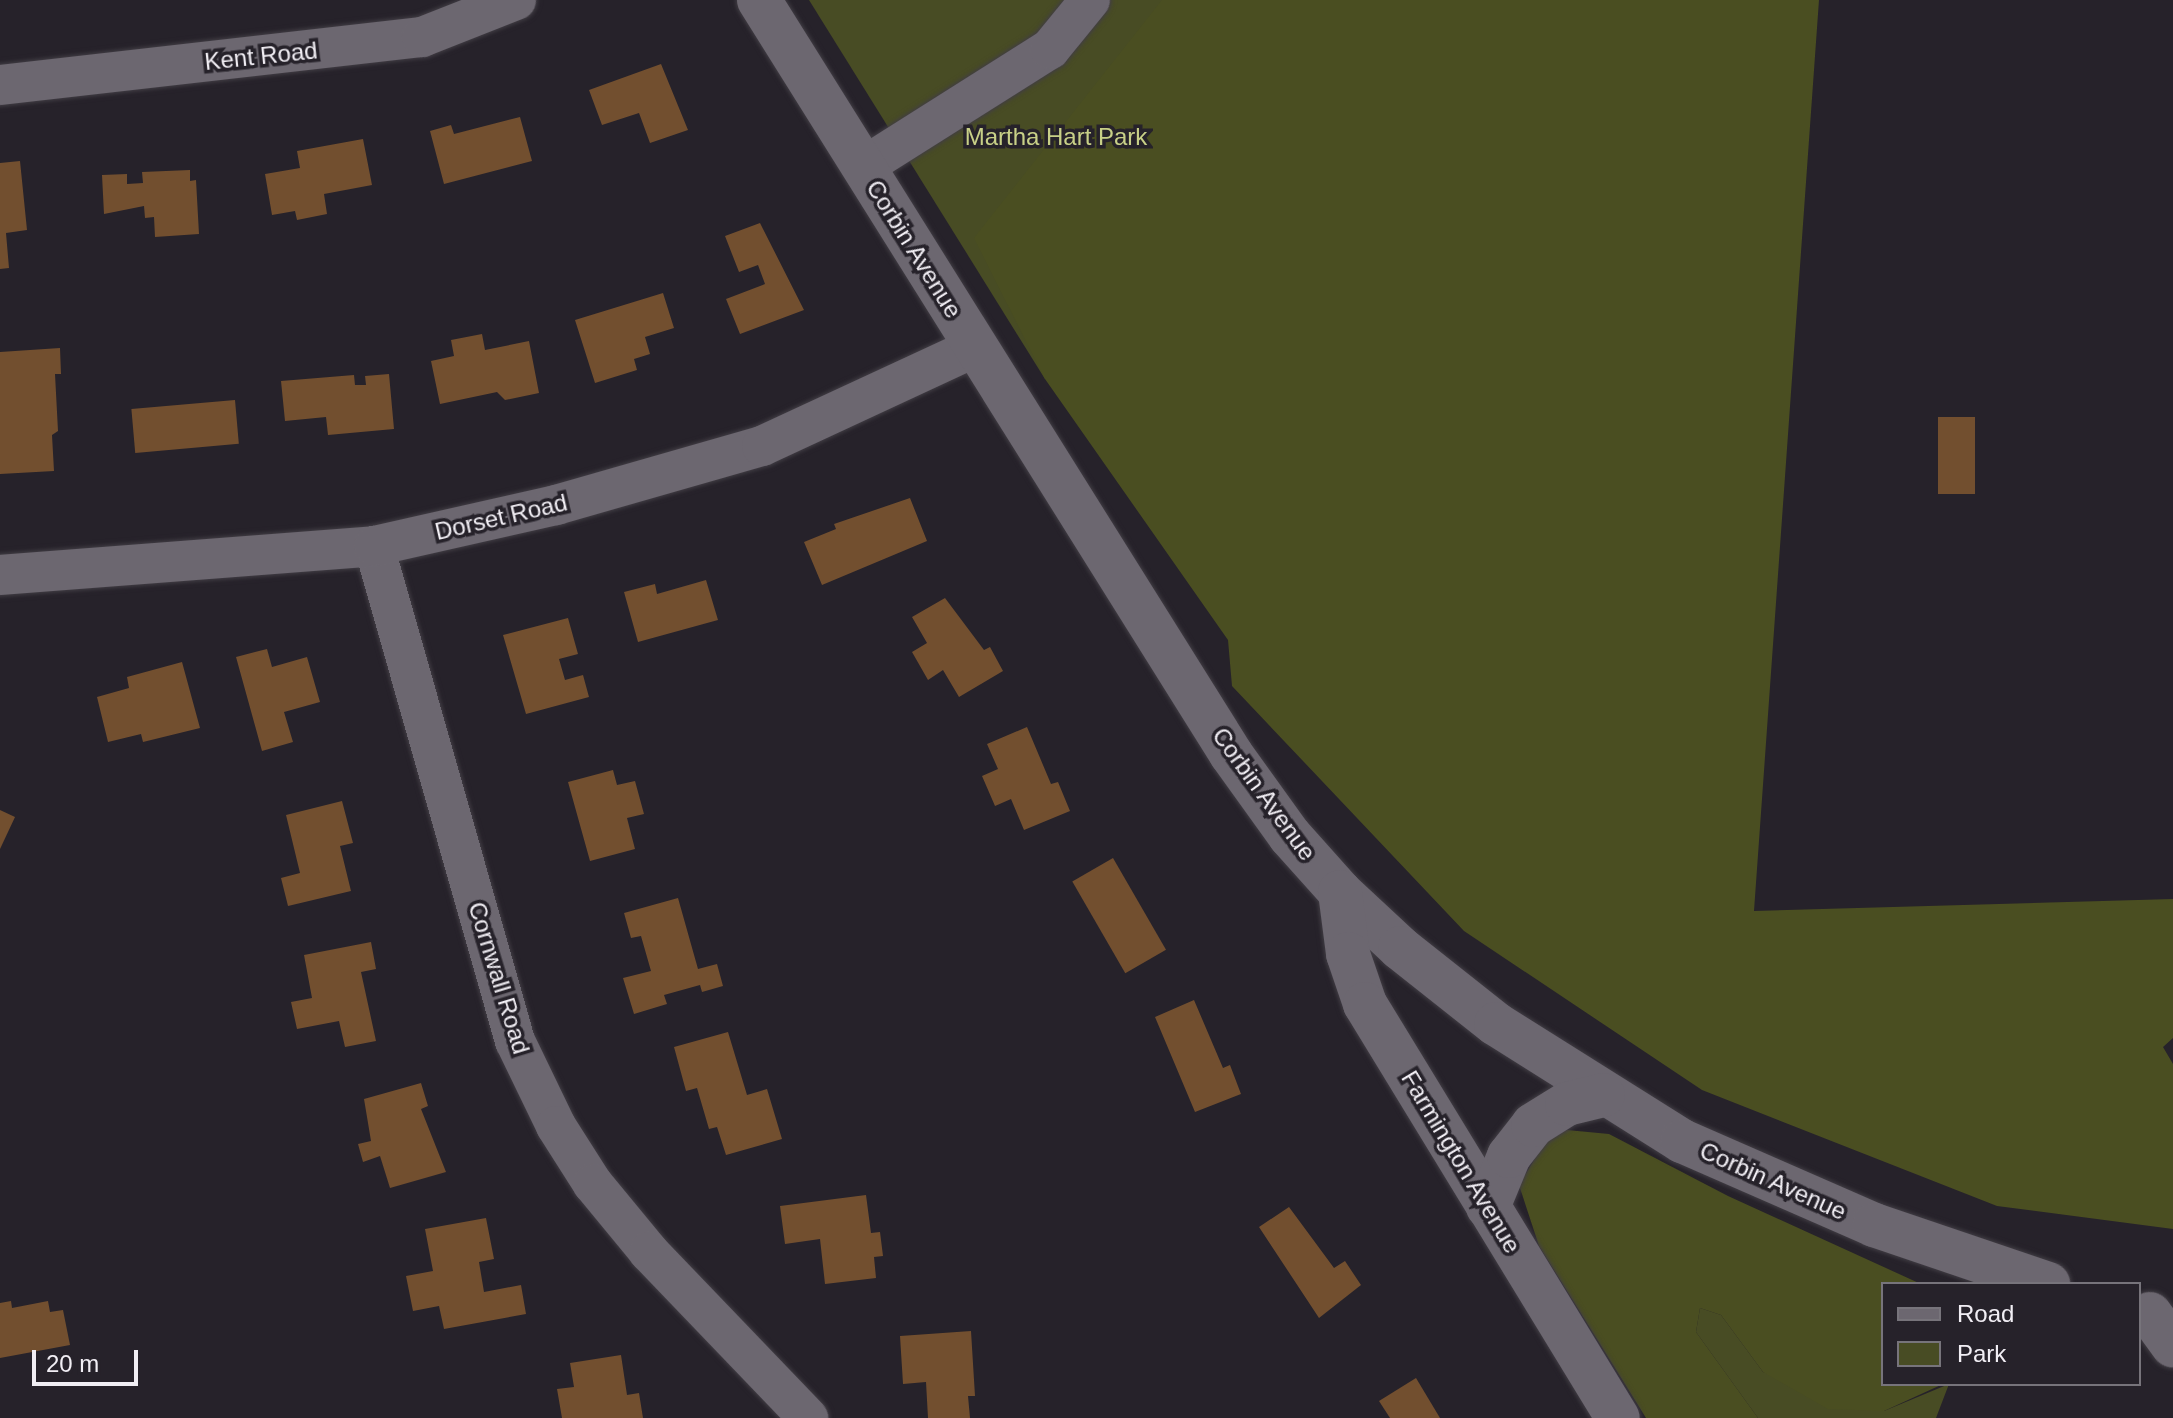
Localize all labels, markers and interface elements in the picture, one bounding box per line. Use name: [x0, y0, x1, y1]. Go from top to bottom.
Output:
street label: Kent Road: [203, 36, 319, 76]
park label: Martha Hart Park: [965, 123, 1147, 151]
street label: Corbin Avenue: [860, 174, 968, 324]
street label: Dorset Road: [432, 488, 570, 546]
street label: Corbin Avenue: [1206, 721, 1322, 867]
street label: Cornwall Road: [462, 899, 536, 1057]
street label: Farmington Avenue: [1395, 1065, 1527, 1259]
street label: Corbin Avenue: [1695, 1136, 1851, 1226]
legend: [1881, 1282, 2141, 1386]
text: Road: [1957, 1300, 2014, 1327]
scale bar: [36, 1334, 142, 1384]
text: Park: [1957, 1340, 2006, 1367]
text: 20 m: [46, 1350, 99, 1377]

